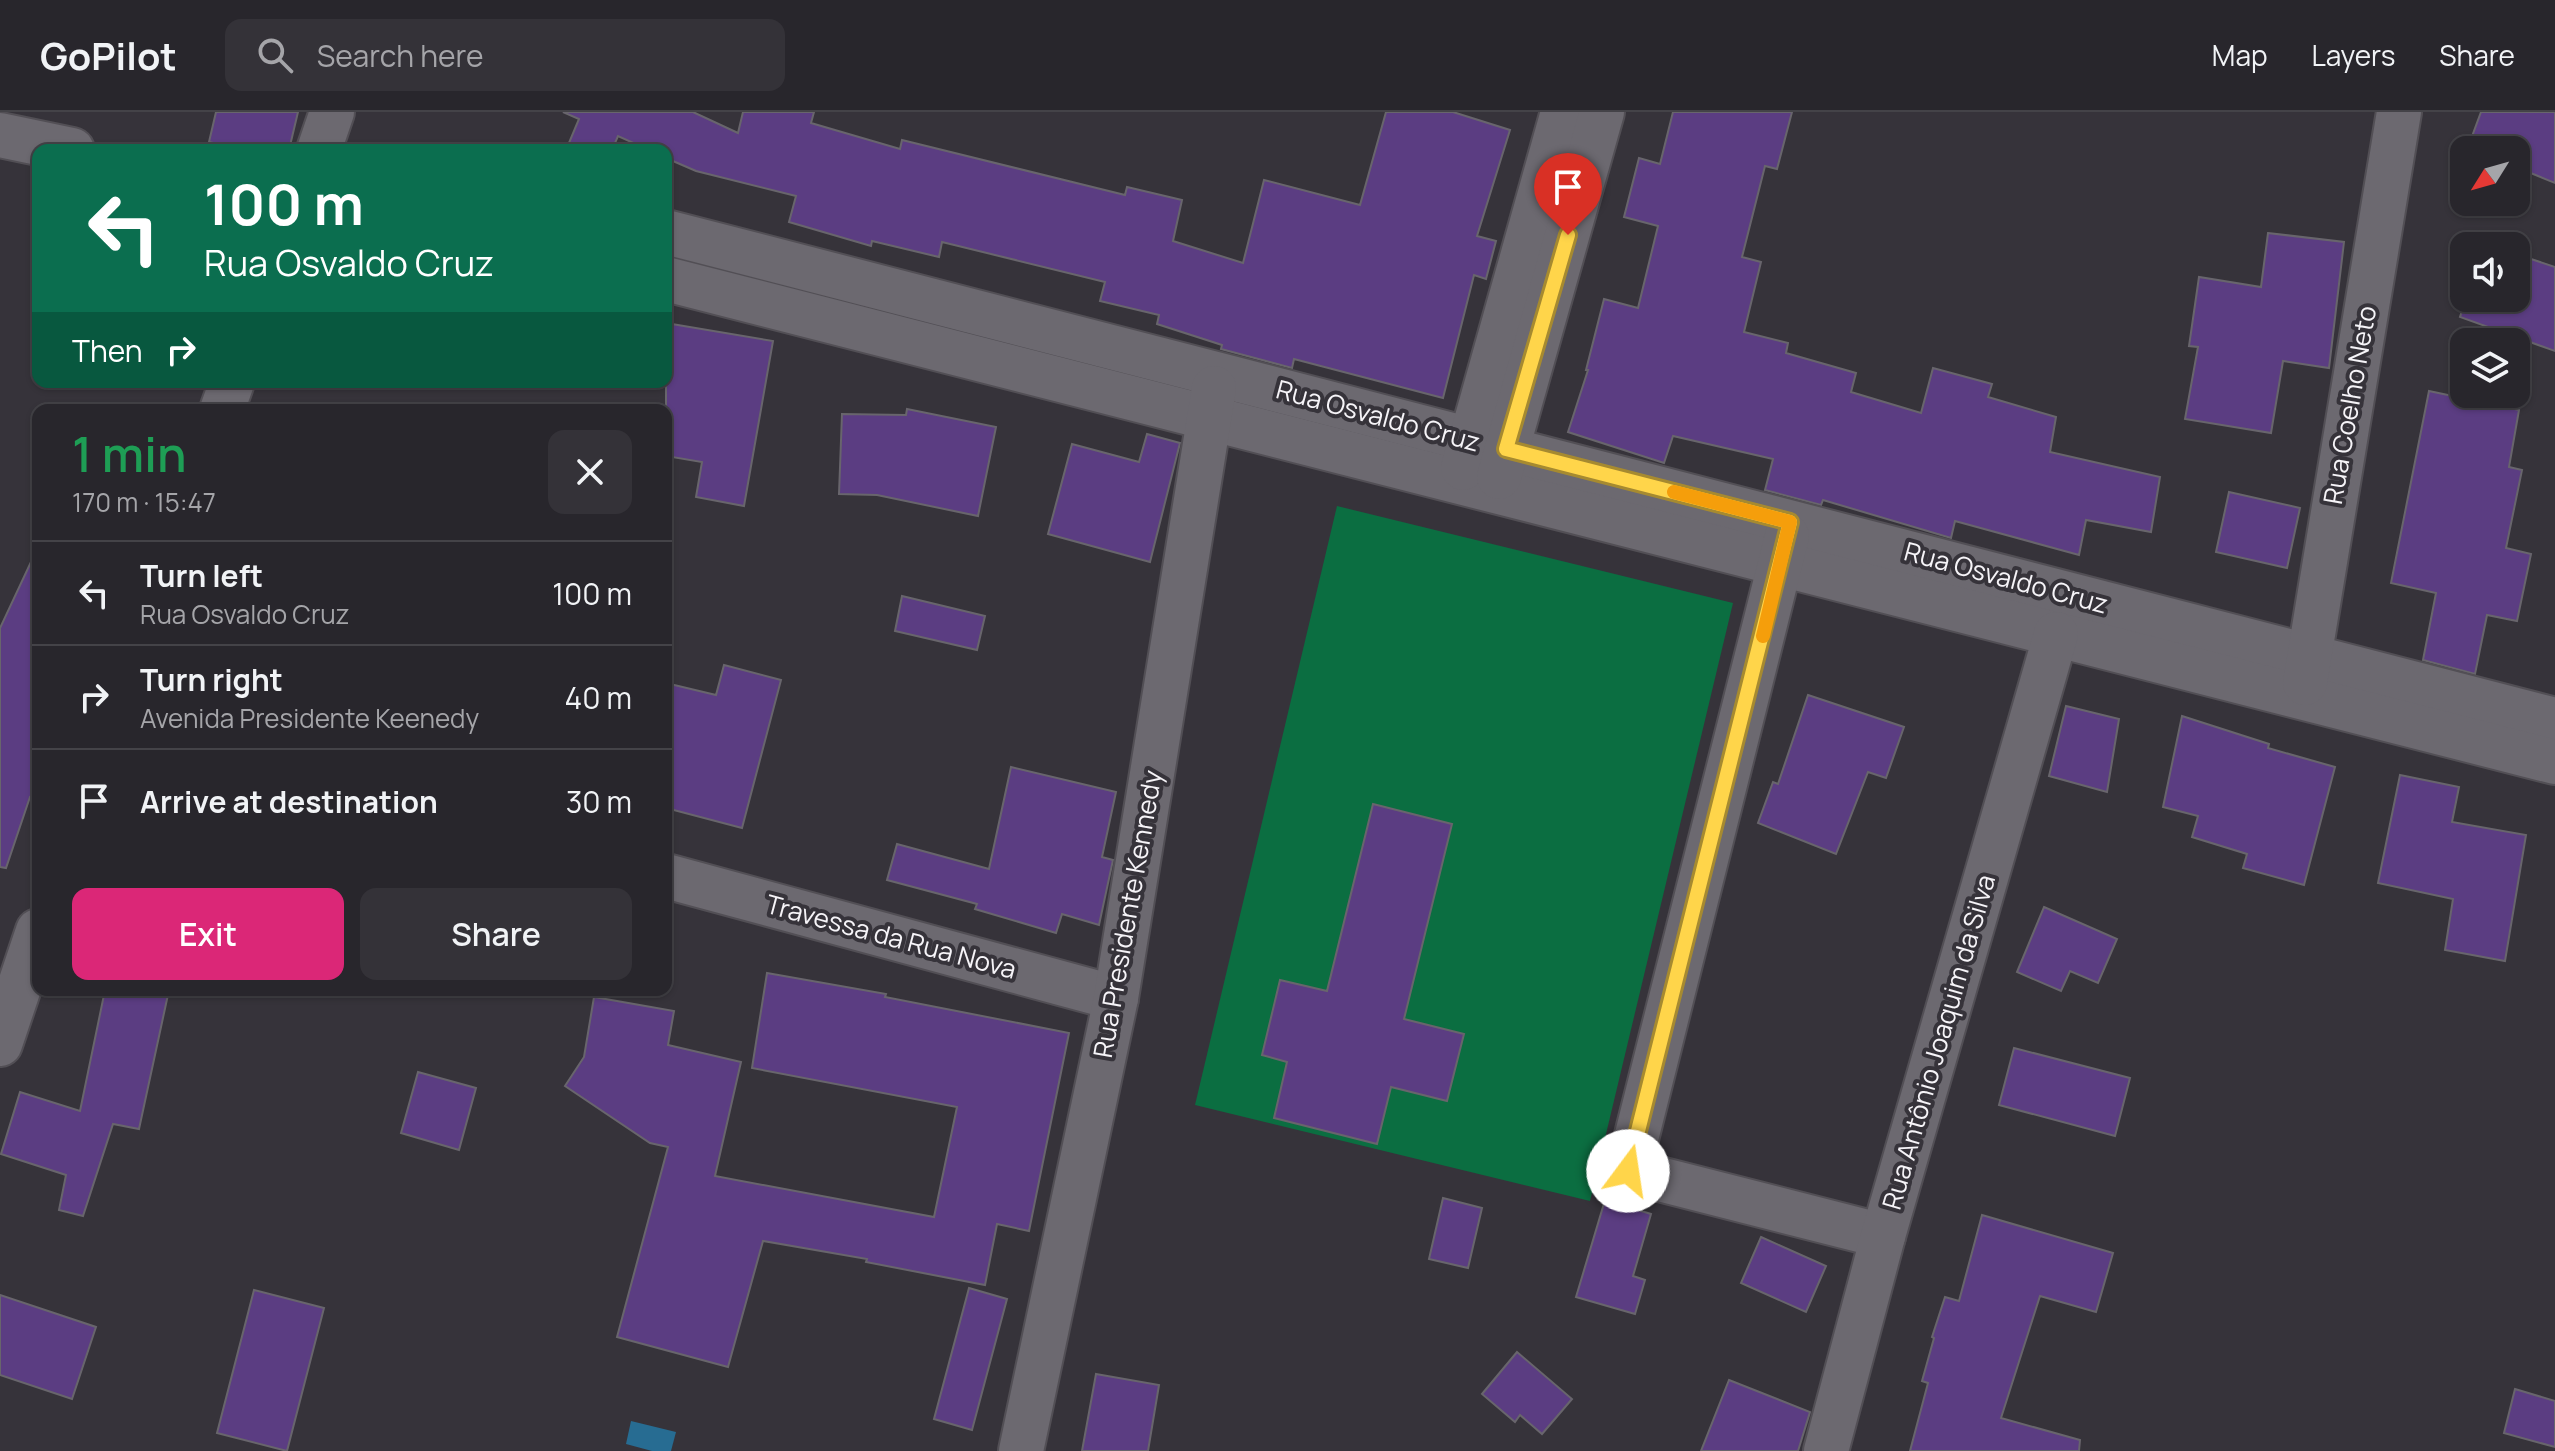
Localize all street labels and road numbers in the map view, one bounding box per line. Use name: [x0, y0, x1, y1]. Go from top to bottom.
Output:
street label: Rua Coelho Neto: [2314, 303, 2384, 507]
street label: Rua Osvaldo Cruz: [1272, 371, 1484, 460]
street label: Rua Osvaldo Cruz: [1900, 533, 2112, 622]
street label: Rua Presidente Kennedy: [1084, 767, 1170, 1060]
street label: Rua Antônio Joaquim da Silva: [1873, 870, 2003, 1213]
street label: Travessa da Rua Nova: [762, 885, 1020, 987]

